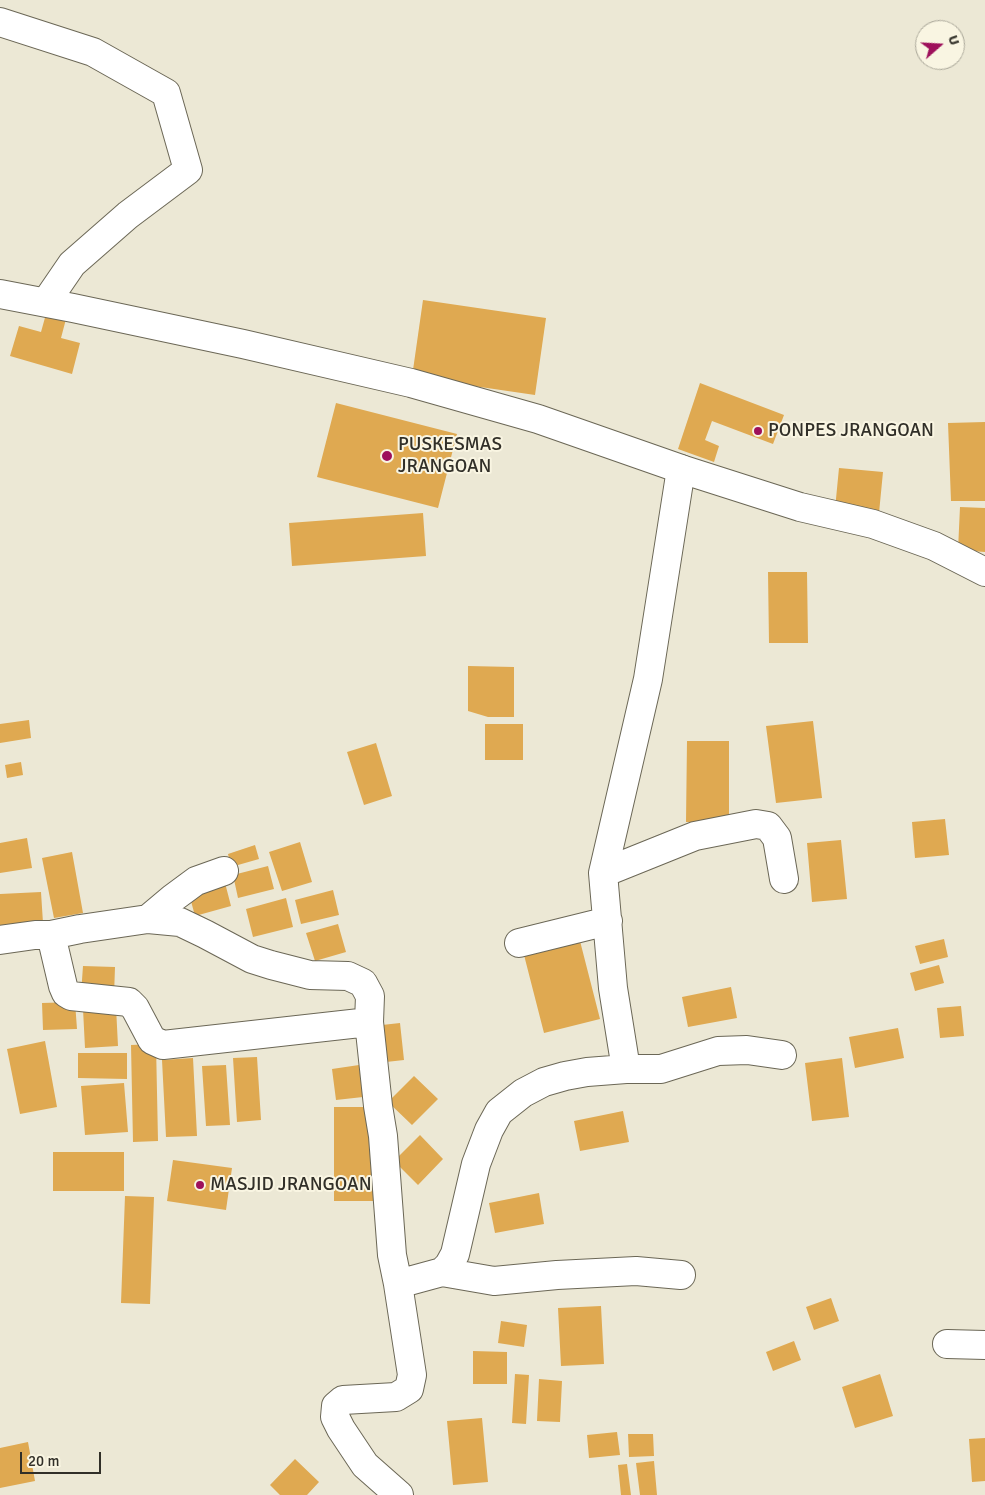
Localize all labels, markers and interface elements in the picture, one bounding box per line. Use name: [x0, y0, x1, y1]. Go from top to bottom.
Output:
north arrow: [915, 20, 965, 70]
text: U: [944, 33, 963, 48]
place label: PONPES JRANGOAN: [768, 420, 934, 442]
marker: PONPES JRANGOAN: [752, 425, 764, 437]
place label: PUSKESMAS JRANGOAN: [398, 434, 502, 478]
marker: PUSKESMAS JRANGOAN: [380, 449, 394, 463]
place label: MASJID JRANGOAN: [210, 1174, 372, 1196]
marker: MASJID JRANGOAN: [194, 1179, 206, 1191]
scale bar: [22, 1442, 104, 1474]
text: 20 m: [28, 1452, 59, 1470]

